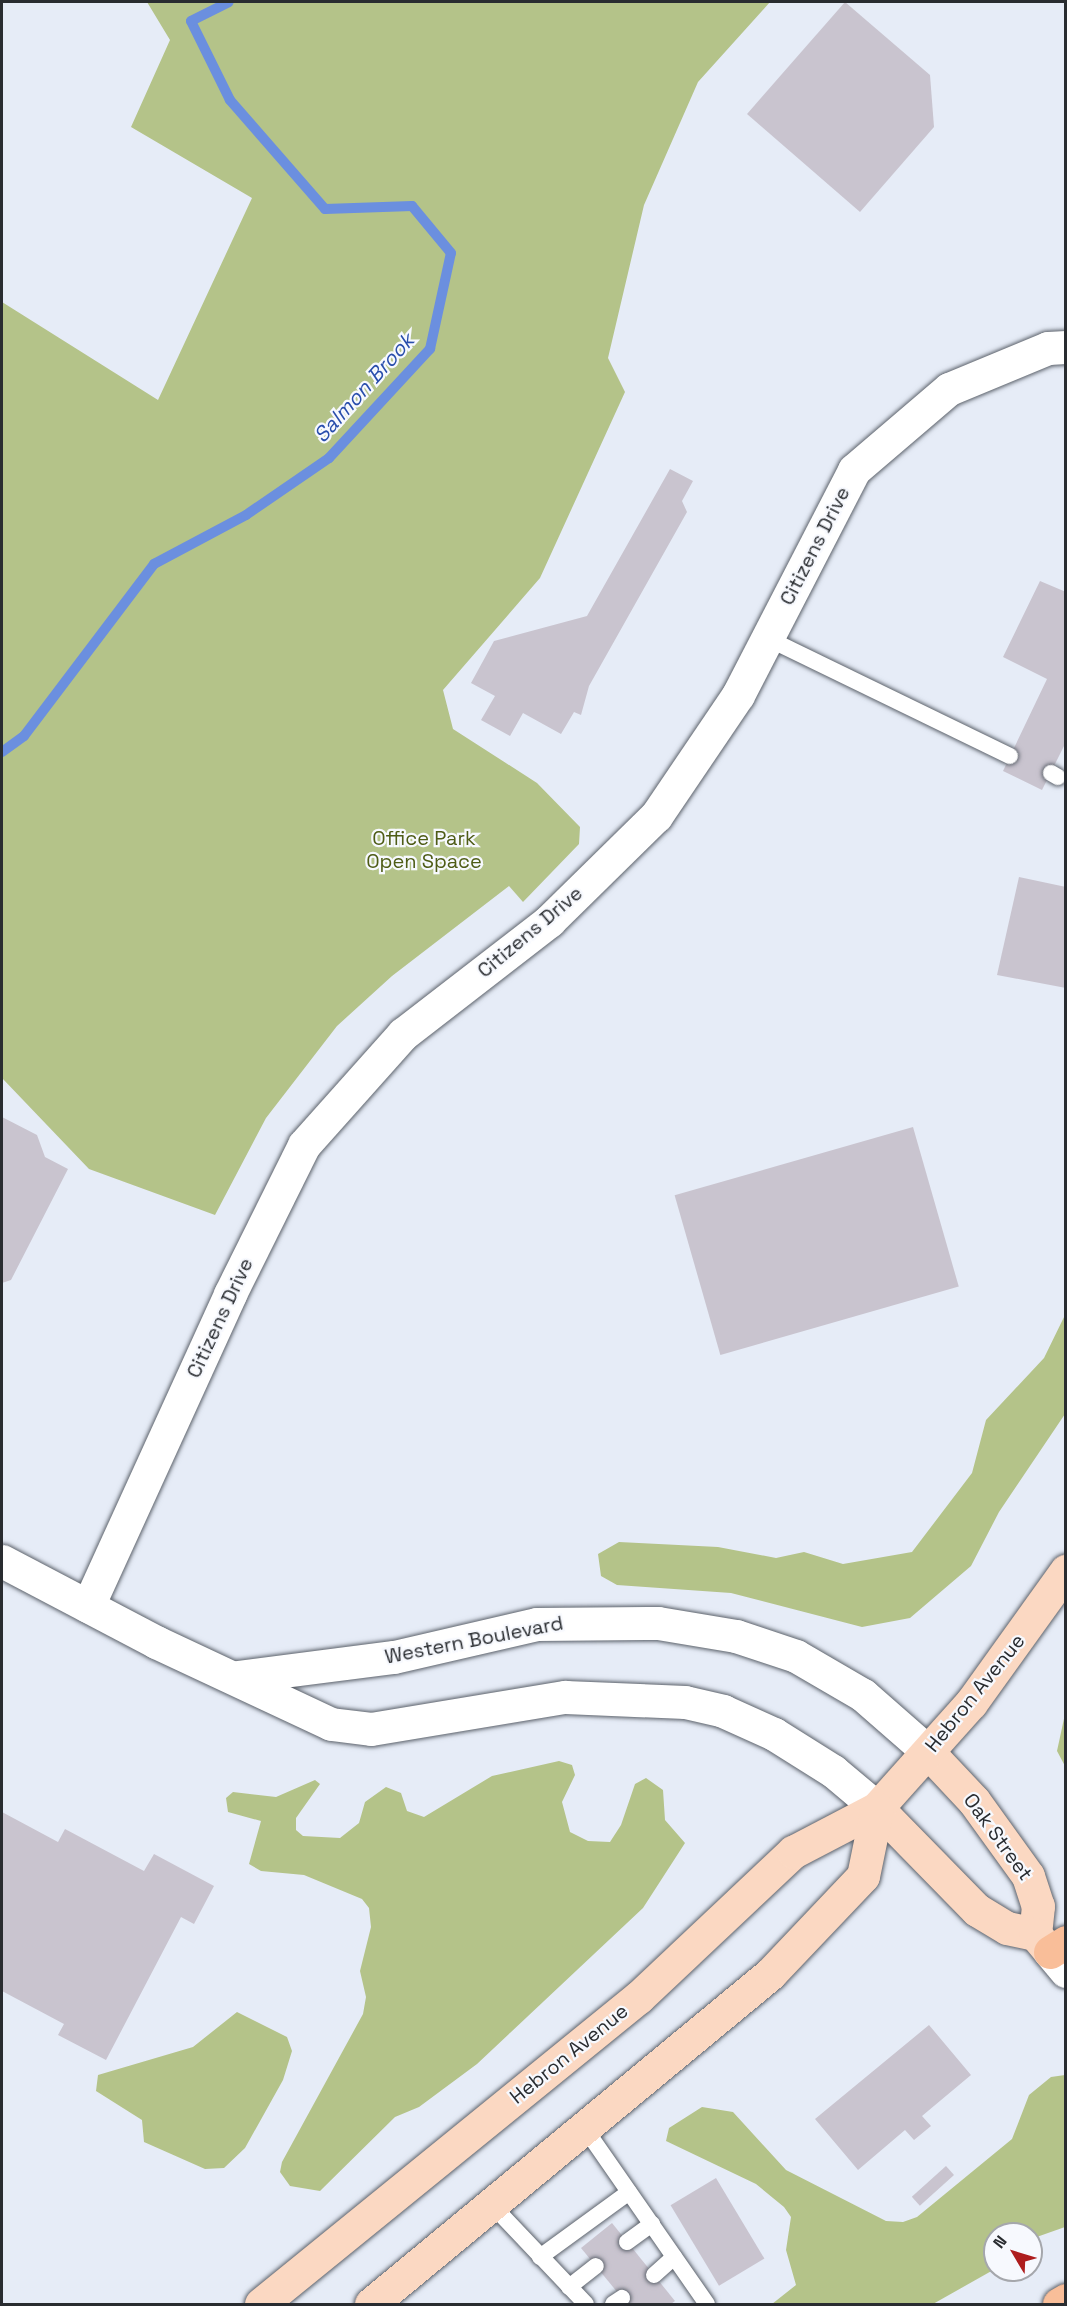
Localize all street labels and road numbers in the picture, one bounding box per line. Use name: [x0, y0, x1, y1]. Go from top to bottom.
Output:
street label: Citizens Drive: [775, 483, 855, 609]
street label: Citizens Drive: [473, 881, 587, 983]
street label: Citizens Drive: [182, 1254, 258, 1382]
street label: Western Boulevard: [383, 1611, 565, 1669]
street label: Hebron Avenue: [920, 1629, 1030, 1757]
street label: Oak Street: [958, 1789, 1038, 1885]
street label: Hebron Avenue: [505, 1999, 633, 2109]

